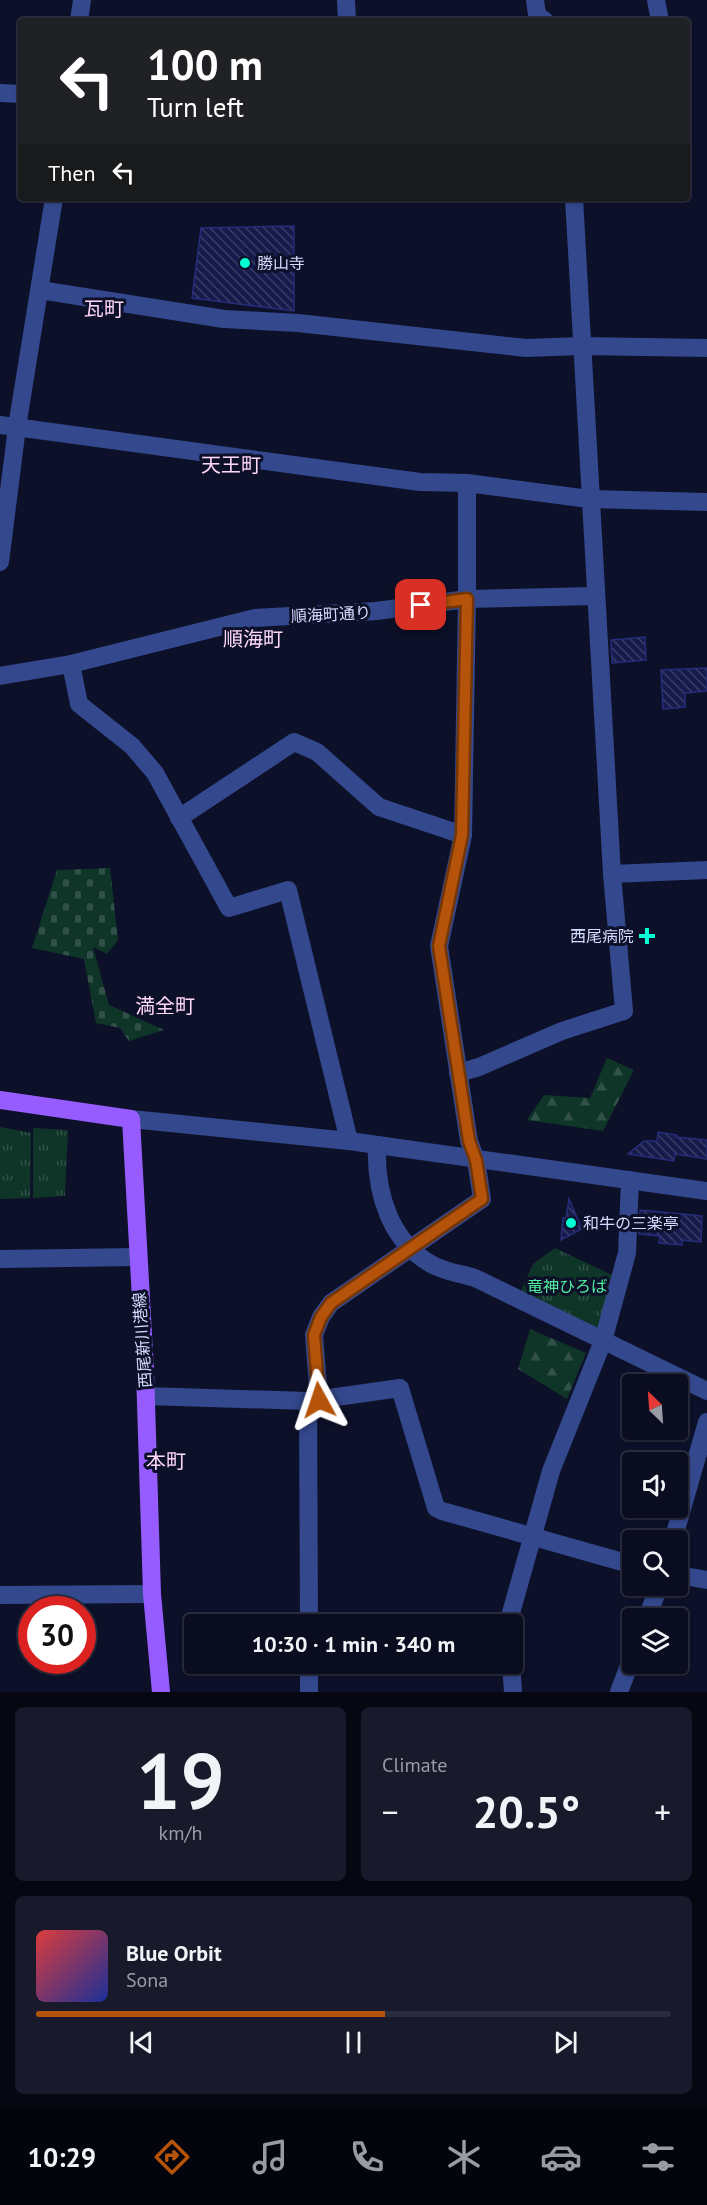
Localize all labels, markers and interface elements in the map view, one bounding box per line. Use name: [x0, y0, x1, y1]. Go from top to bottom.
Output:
text: 100 m: [147, 37, 263, 92]
icon: left: [48, 42, 126, 120]
text: Turn left: [147, 90, 244, 124]
icon: left: [107, 156, 140, 189]
text: Then: [48, 159, 95, 187]
place label: 勝山寺: [257, 253, 305, 273]
marker: 勝山寺: [238, 256, 252, 270]
district label: 瓦町: [84, 296, 124, 322]
district label: 天王町: [201, 452, 261, 478]
pin: [395, 579, 446, 630]
icon: arrive: [404, 588, 437, 621]
street label: 順海町通り: [291, 602, 371, 626]
district label: 順海町: [223, 626, 283, 652]
place label: 西尾病院: [570, 926, 634, 946]
marker: 西尾病院: [638, 927, 656, 945]
district label: 満全町: [135, 993, 195, 1019]
place label: 和牛の三楽亭: [583, 1213, 679, 1233]
marker: 和牛の三楽亭: [564, 1216, 578, 1230]
park label: 竜神ひろば: [527, 1276, 607, 1296]
street label: 西尾新川港線: [129, 1291, 155, 1389]
position arrow: [287, 1368, 351, 1432]
north arrow: [622, 1374, 688, 1440]
map controls: [622, 1374, 688, 1674]
district label: 本町: [146, 1448, 186, 1474]
button: sound: [622, 1452, 688, 1518]
button: search: [622, 1530, 688, 1596]
speed limit sign: 30: [18, 1596, 96, 1674]
button: layers: [622, 1608, 688, 1674]
text: 10:30 · 1 min · 340 m: [252, 1630, 455, 1658]
text: 19: [136, 1730, 225, 1831]
text: Climate: [382, 1752, 448, 1778]
text: 20.5°: [473, 1782, 580, 1840]
text: −: [382, 1790, 399, 1833]
text: +: [654, 1790, 671, 1833]
text: km/h: [159, 1820, 202, 1846]
text: Blue Orbit: [126, 1939, 222, 1967]
text: Sona: [126, 1967, 168, 1993]
icon: previous: [125, 2026, 158, 2059]
icon: pause: [337, 2026, 370, 2059]
icon: next: [549, 2026, 582, 2059]
icon: directions: [151, 2136, 193, 2178]
icon: music: [249, 2136, 291, 2178]
icon: phone: [346, 2136, 388, 2178]
icon: climate: [443, 2136, 485, 2178]
icon: car: [540, 2136, 582, 2178]
icon: filters: [637, 2136, 679, 2178]
text: 10:29: [28, 2140, 96, 2174]

